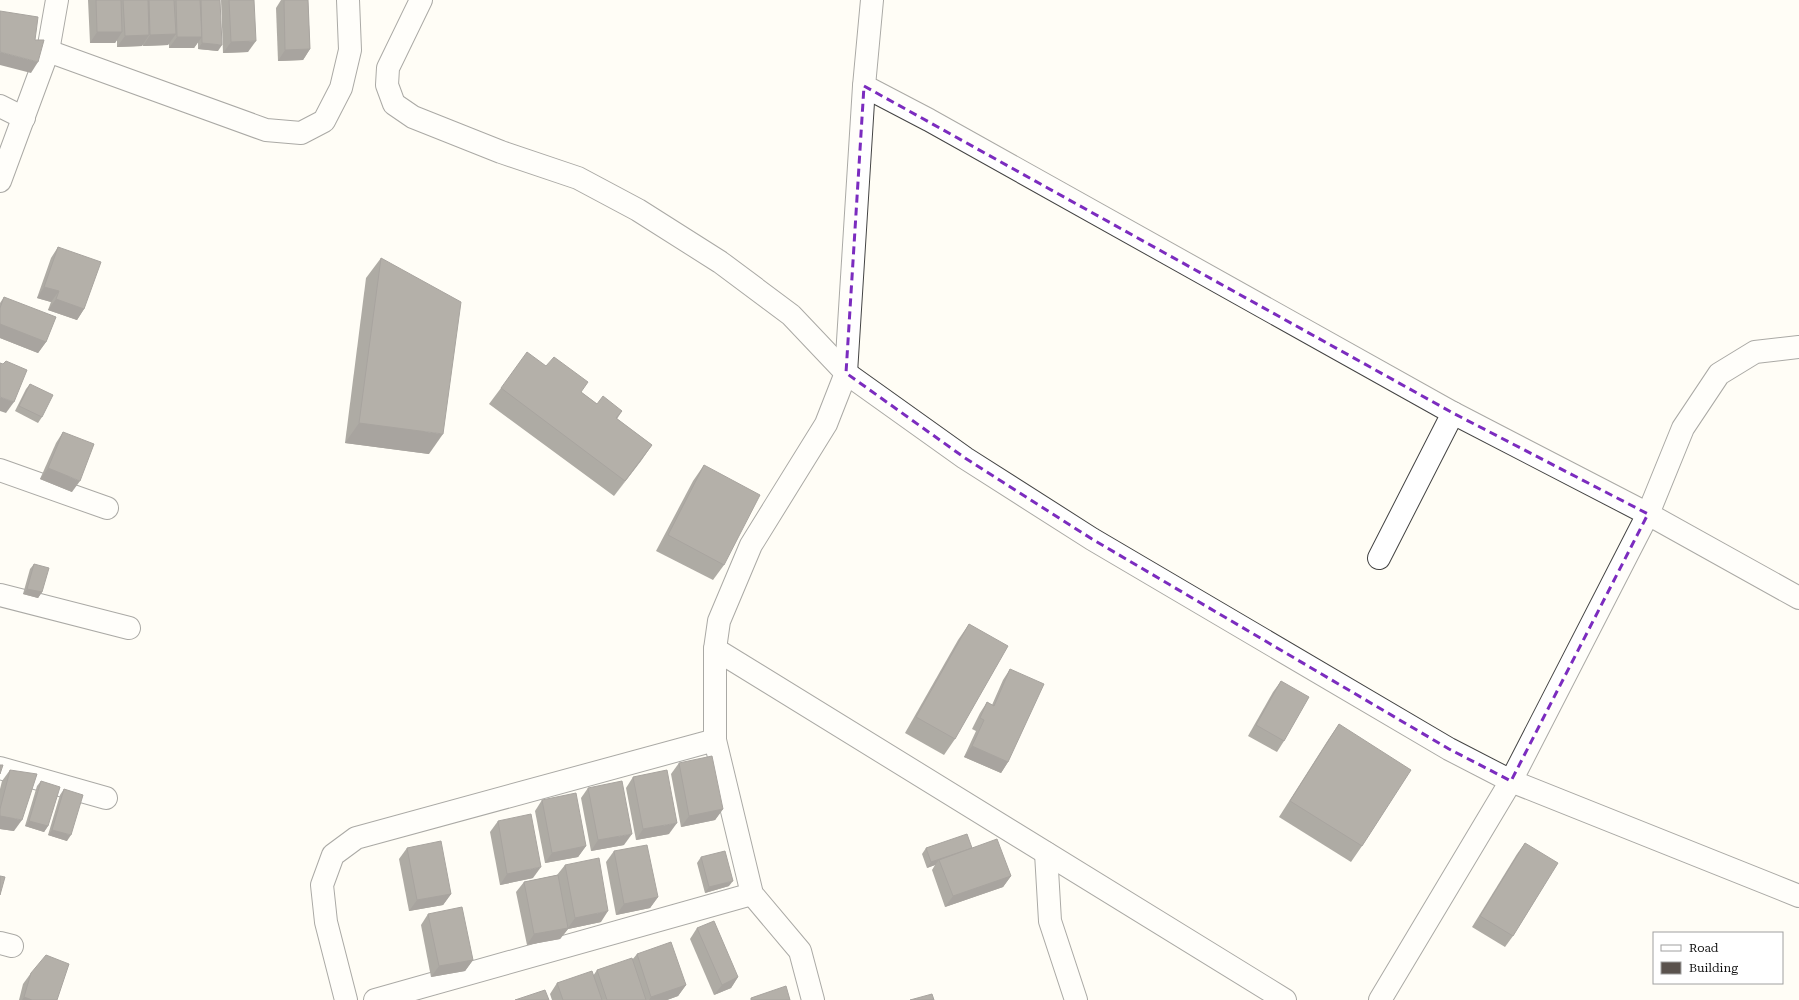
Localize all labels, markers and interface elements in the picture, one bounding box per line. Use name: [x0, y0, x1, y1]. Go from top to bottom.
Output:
legend: [1653, 932, 1783, 984]
text: Road: [1689, 941, 1719, 955]
text: Building: [1689, 961, 1738, 975]

